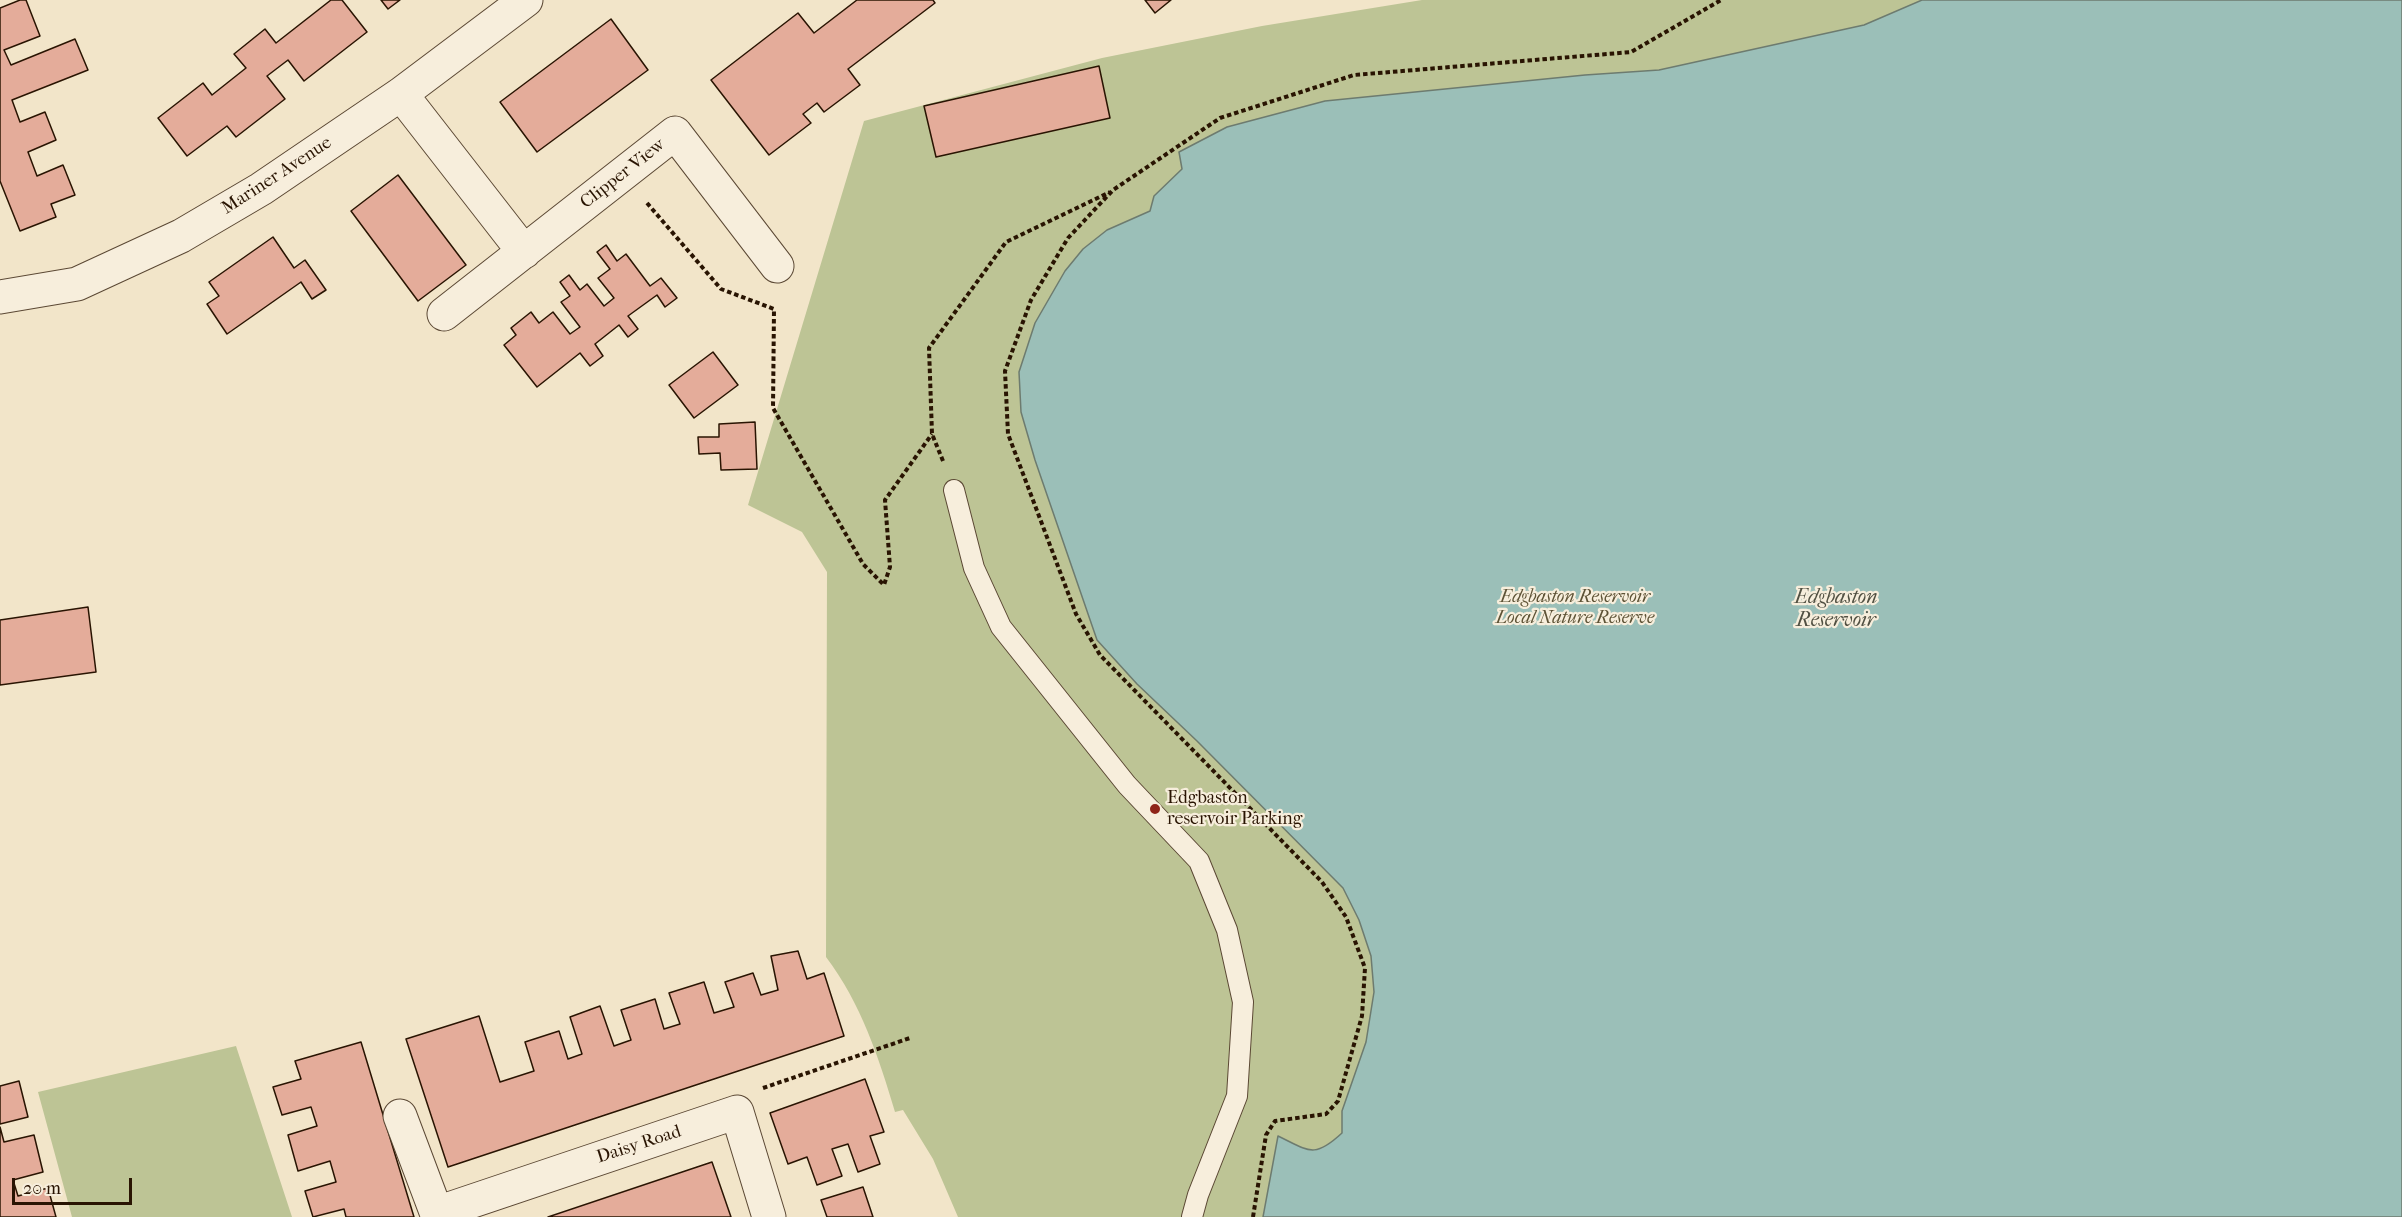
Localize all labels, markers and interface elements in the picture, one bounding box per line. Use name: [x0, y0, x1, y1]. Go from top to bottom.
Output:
street label: Mariner Avenue: [218, 132, 336, 220]
street label: Clipper View: [576, 134, 670, 214]
water label: Edgbaston Reservoir: [1795, 586, 1877, 633]
park label: Edgbaston Reservoir Local Nature Reserve: [1496, 587, 1654, 630]
place label: Edgbaston reservoir Parking: [1167, 788, 1302, 830]
marker: Edgbaston reservoir Parking: [1148, 802, 1162, 816]
street label: Daisy Road: [594, 1121, 684, 1169]
scale bar: [15, 1166, 135, 1204]
text: 20 m: [23, 1178, 61, 1199]

